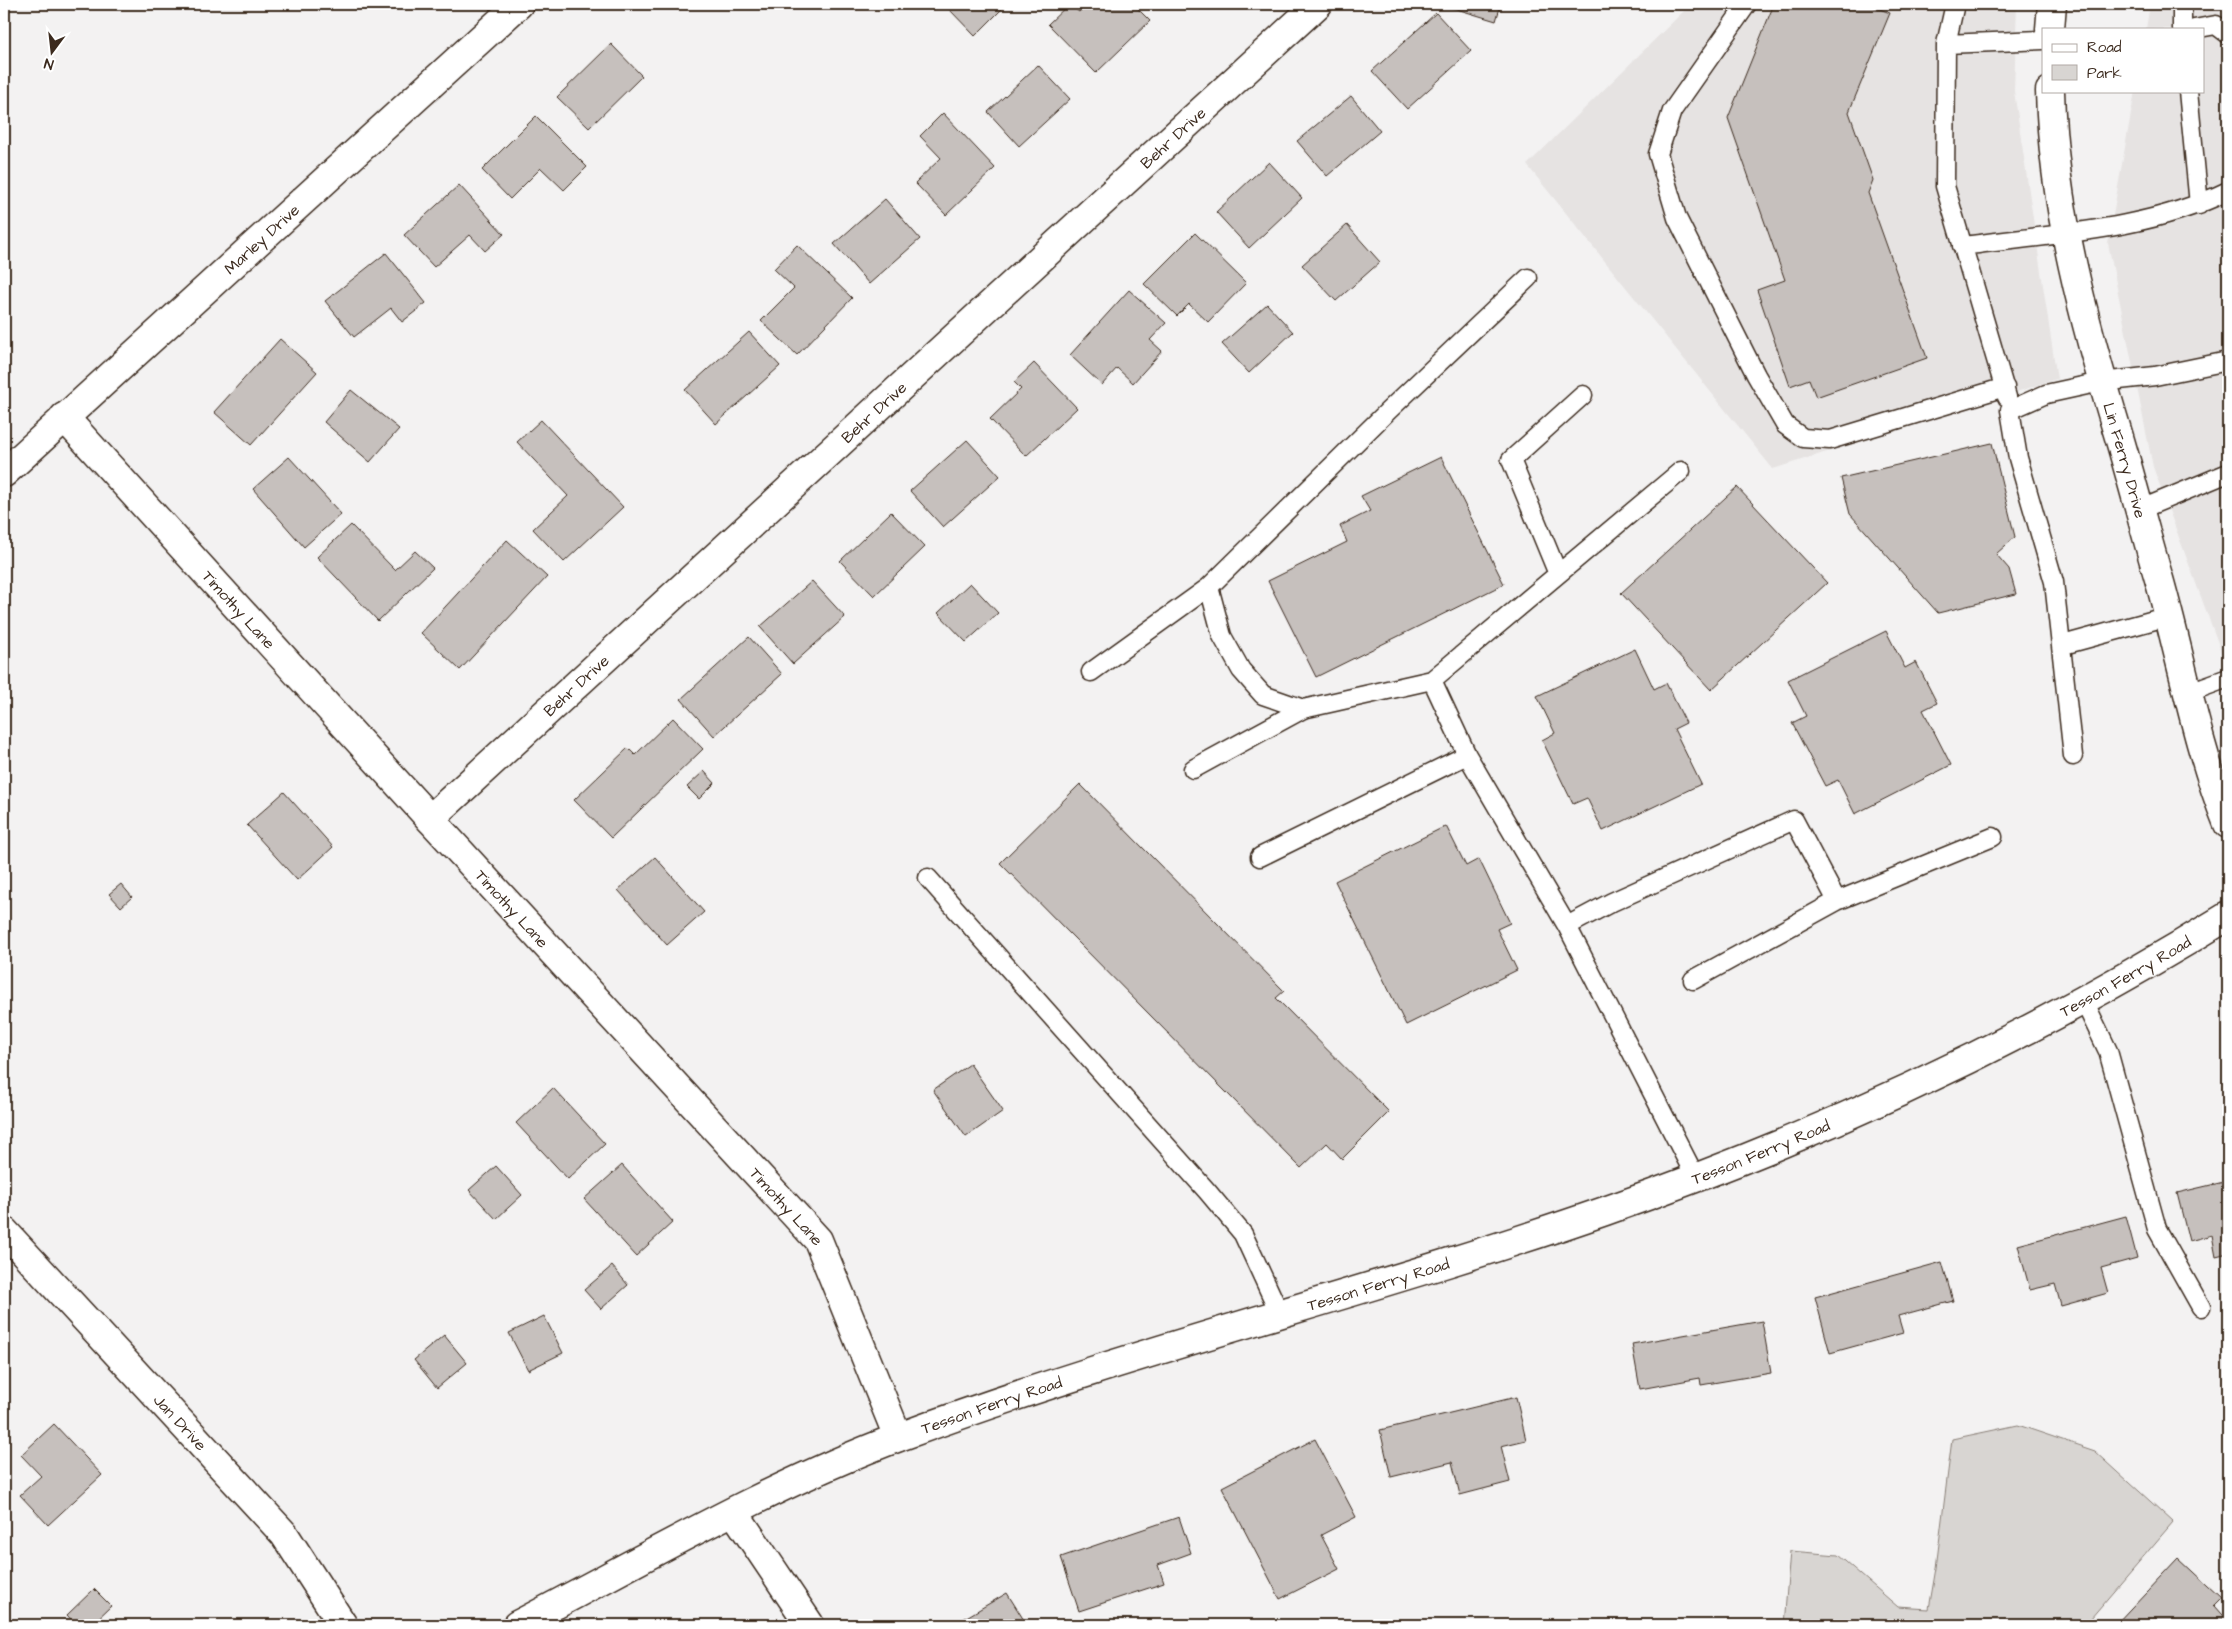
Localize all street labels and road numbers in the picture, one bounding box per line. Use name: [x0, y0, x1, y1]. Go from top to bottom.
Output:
street label: Behr Drive: [1136, 102, 1211, 174]
street label: Marley Drive: [219, 199, 305, 280]
street label: Behr Drive: [837, 377, 912, 448]
street label: Lin Ferry Drive: [2097, 400, 2151, 521]
street label: Timothy Lane: [197, 566, 280, 654]
street label: Behr Drive: [539, 650, 614, 722]
street label: Timothy Lane: [470, 865, 553, 953]
street label: Tesson Ferry Road: [2056, 931, 2195, 1023]
street label: Tesson Ferry Road: [1689, 1115, 1834, 1190]
street label: Timothy Lane: [744, 1163, 828, 1251]
street label: Tesson Ferry Road: [1305, 1253, 1452, 1317]
street label: Tesson Ferry Road: [918, 1371, 1065, 1440]
street label: Jan Drive: [148, 1390, 212, 1456]

